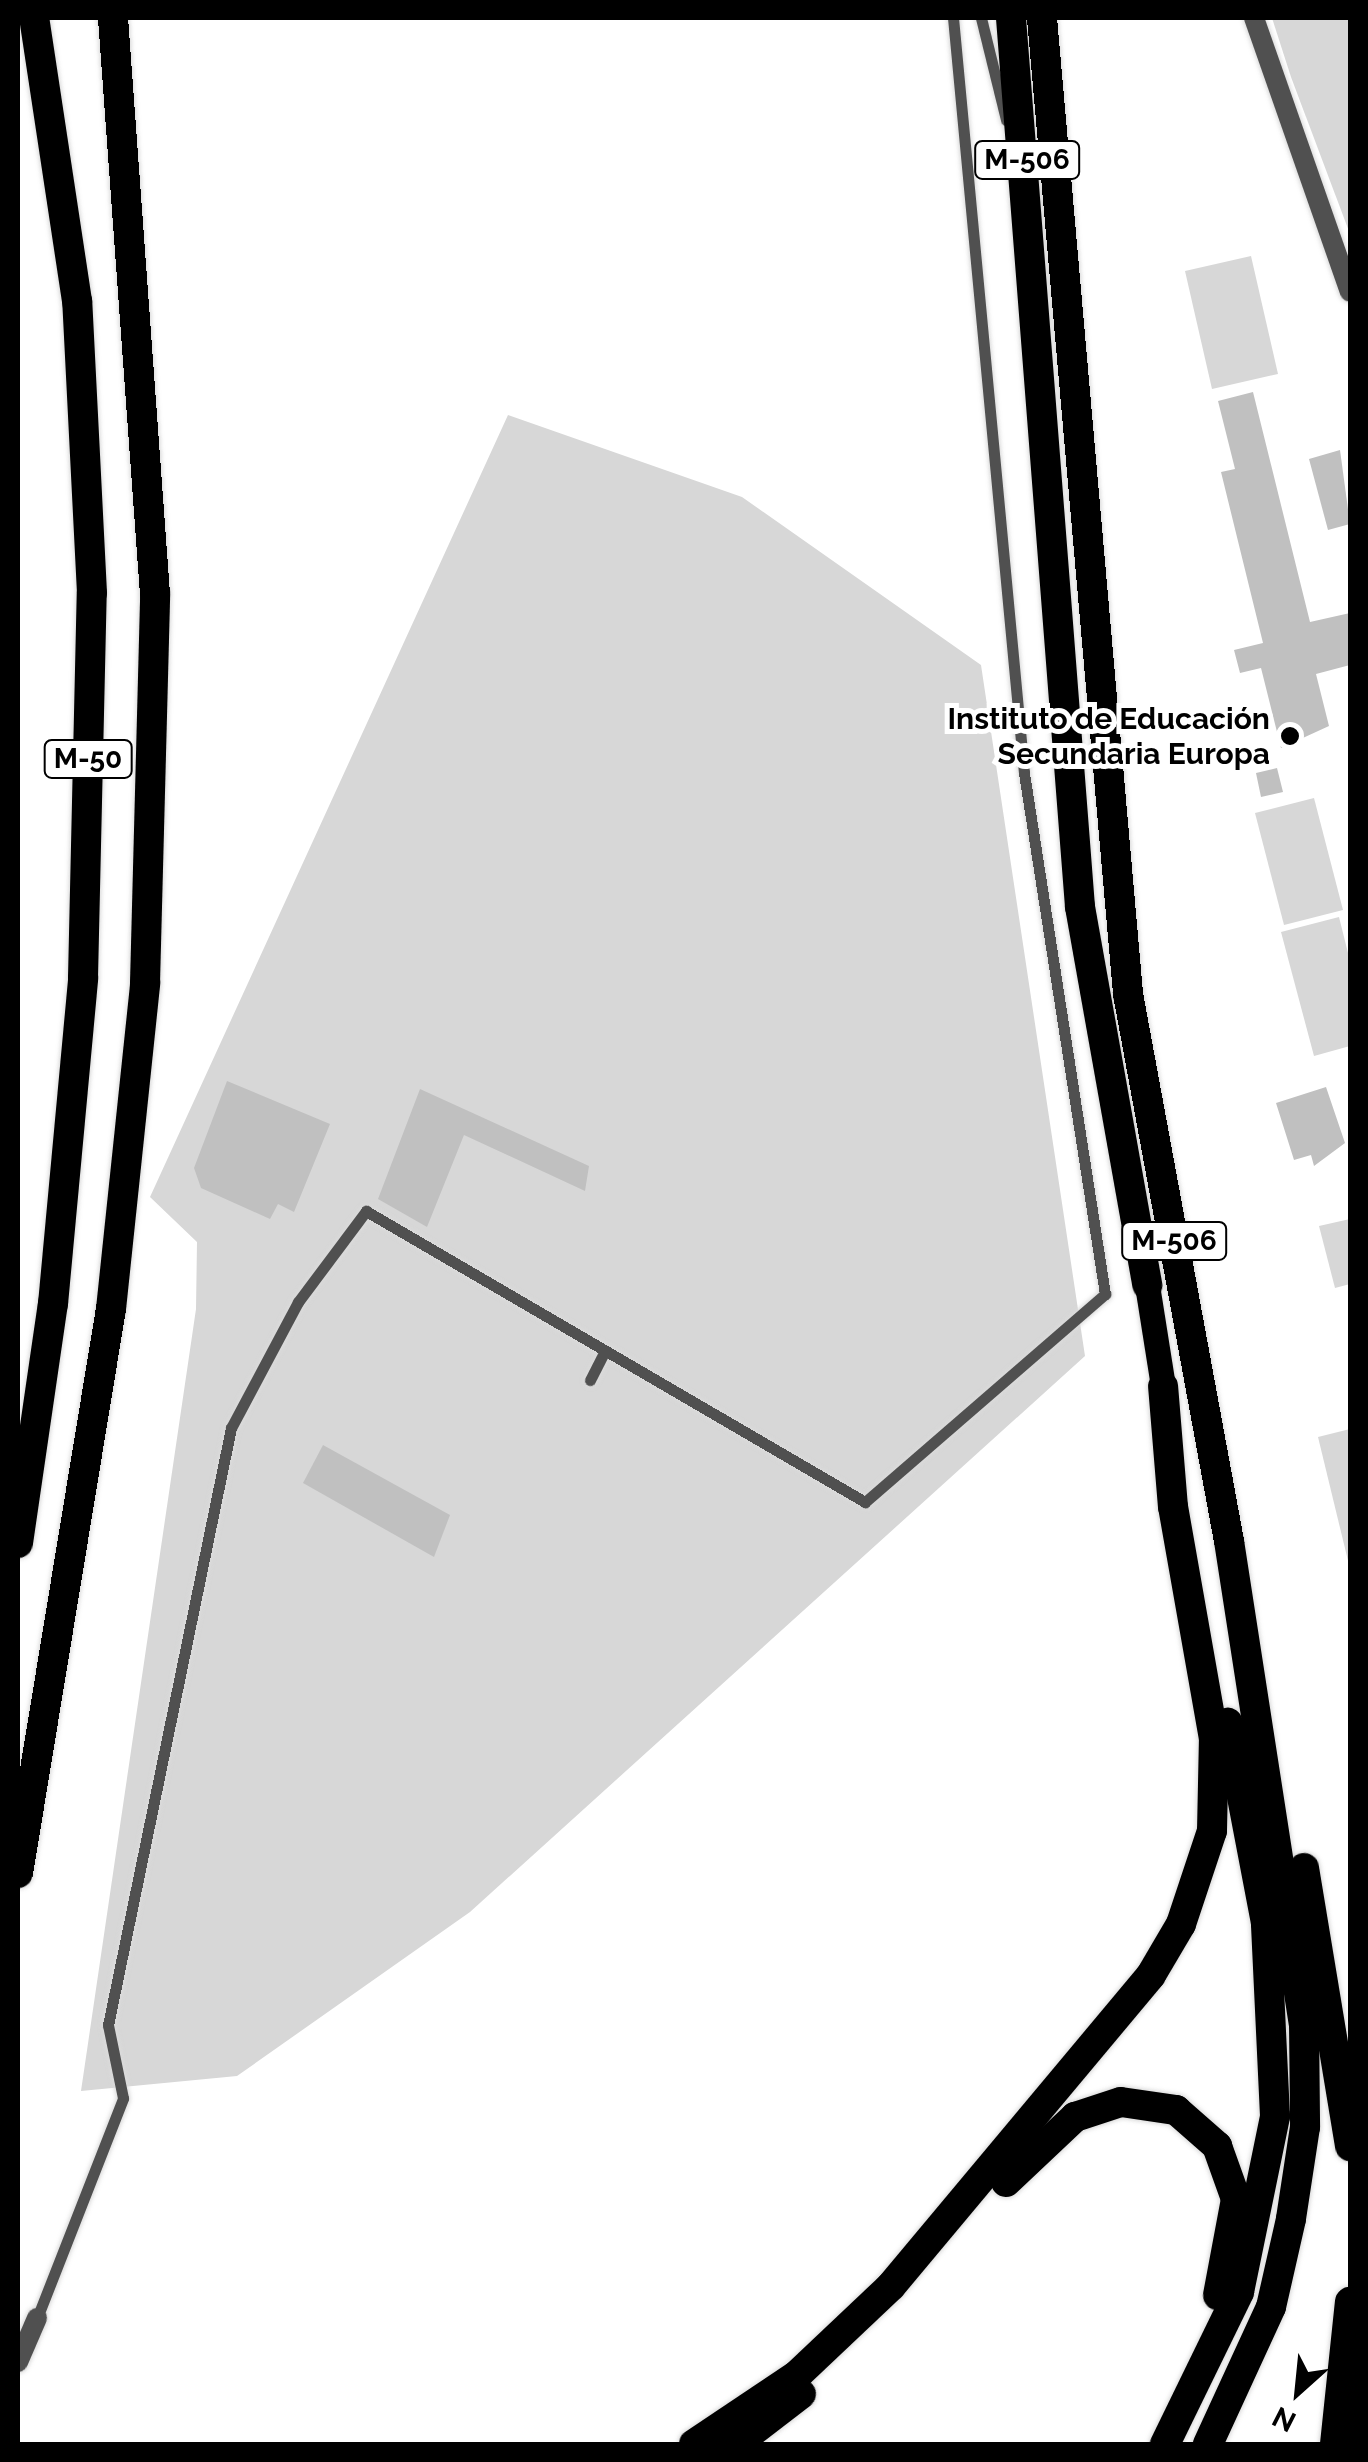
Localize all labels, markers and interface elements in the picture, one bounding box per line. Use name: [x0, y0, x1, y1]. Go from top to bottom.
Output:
road number: M-506: [972, 137, 1082, 183]
place label: Instituto de Educación Secundaria Europa: [948, 701, 1270, 772]
marker: Instituto de Educación Secundaria Europa: [1279, 725, 1301, 747]
road number: M-50: [43, 736, 133, 782]
road number: M-506: [1119, 1218, 1229, 1264]
north arrow: [1248, 2342, 1348, 2442]
text: N: [1267, 2400, 1301, 2439]

